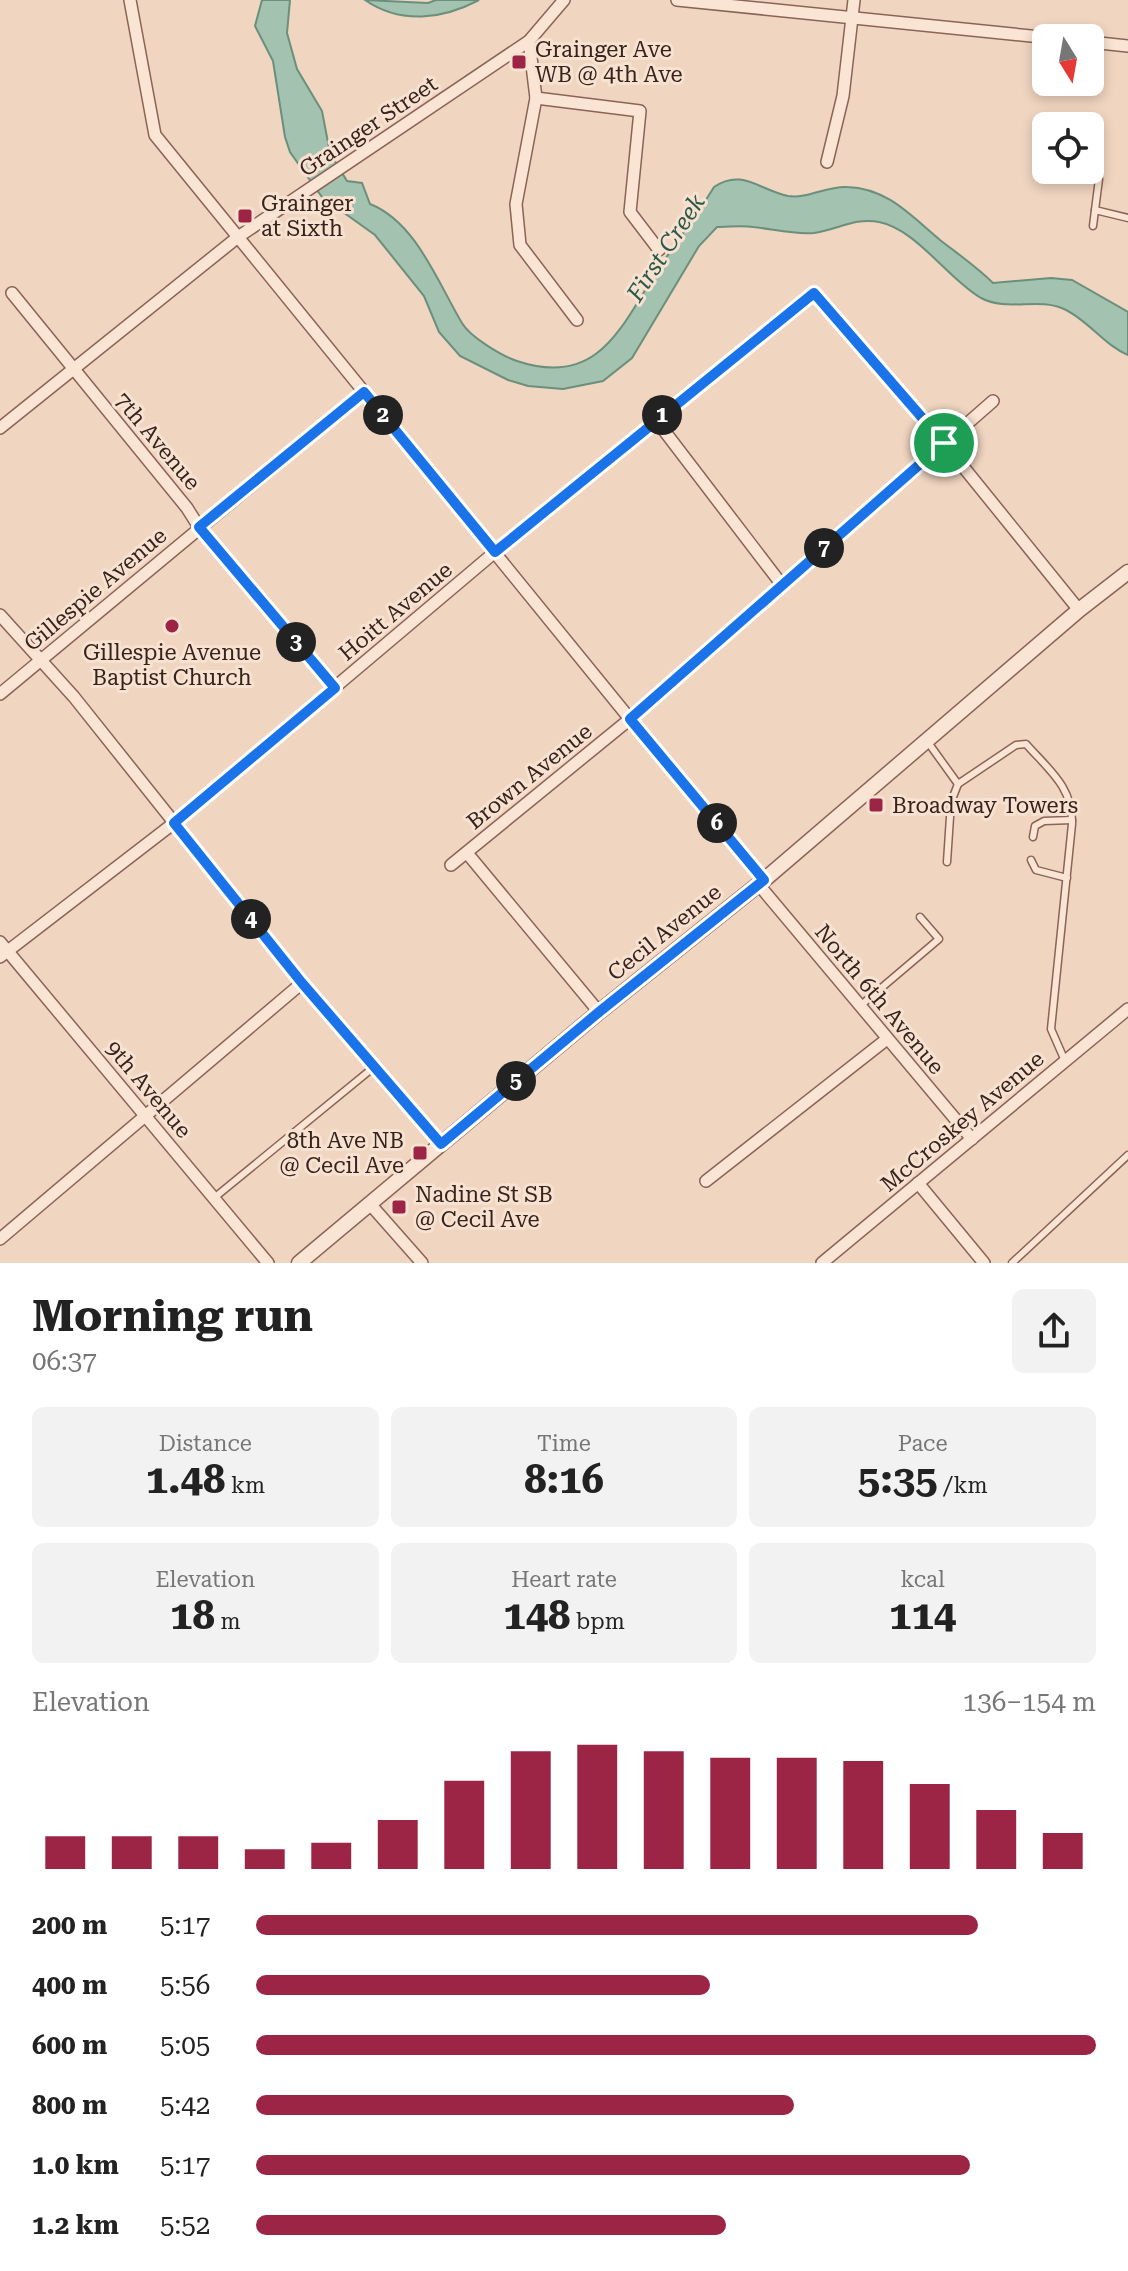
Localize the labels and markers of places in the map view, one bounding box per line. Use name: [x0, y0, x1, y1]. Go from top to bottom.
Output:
place label: Grainger Ave WB @ 4th Ave: [535, 37, 683, 87]
marker: Grainger Ave WB @ 4th Ave: [510, 53, 528, 71]
place label: Grainger at Sixth: [261, 191, 353, 241]
marker: Grainger at Sixth: [236, 207, 254, 225]
pin: 2: [363, 395, 403, 435]
pin: 1: [642, 395, 682, 435]
pin: [910, 409, 978, 477]
pin: 7: [804, 528, 844, 568]
marker: Gillespie Avenue Baptist Church: [163, 617, 181, 635]
pin: 3: [276, 622, 316, 662]
place label: Gillespie Avenue Baptist Church: [83, 640, 261, 690]
place label: Broadway Towers: [892, 793, 1078, 818]
marker: Broadway Towers: [867, 796, 885, 814]
pin: 6: [697, 803, 737, 843]
pin: 4: [231, 899, 271, 939]
pin: 5: [496, 1061, 536, 1101]
place label: 8th Ave NB @ Cecil Ave: [279, 1128, 404, 1178]
marker: 8th Ave NB @ Cecil Ave: [411, 1144, 429, 1162]
place label: Nadine St SB @ Cecil Ave: [415, 1182, 553, 1232]
marker: Nadine St SB @ Cecil Ave: [390, 1198, 408, 1216]

